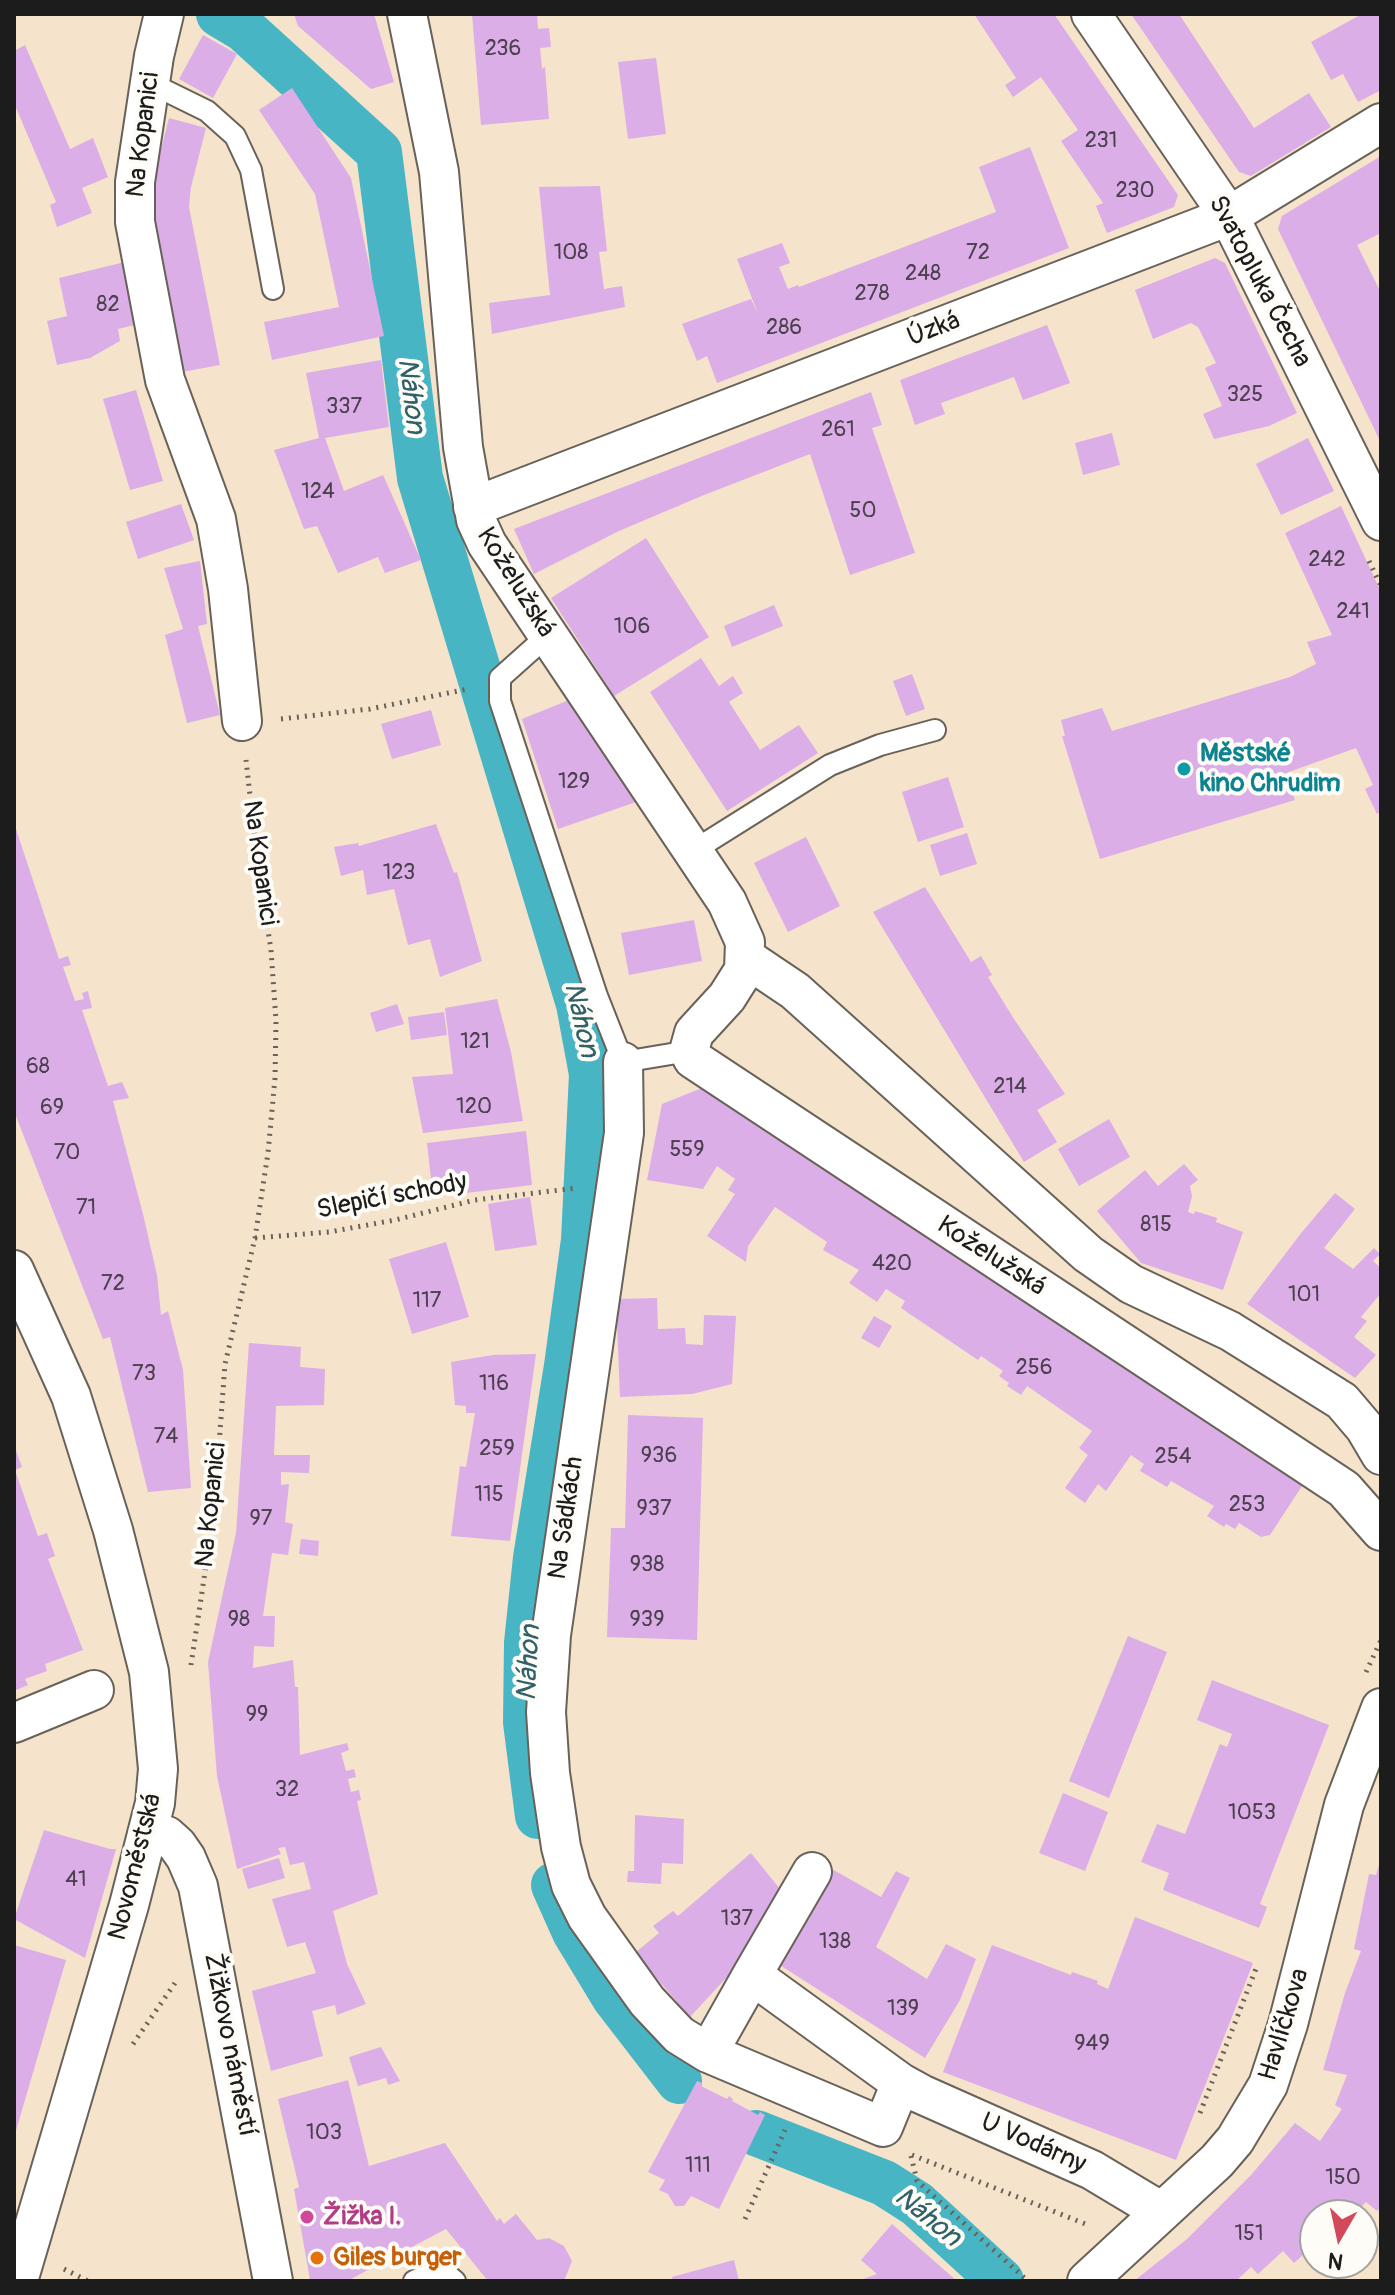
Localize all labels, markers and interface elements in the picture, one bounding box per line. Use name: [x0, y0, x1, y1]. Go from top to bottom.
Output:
house number: 236: [485, 36, 521, 62]
street label: Na Kopanici: [121, 71, 167, 199]
house number: 231: [1085, 128, 1117, 154]
house number: 230: [1116, 178, 1154, 204]
street label: Svatopluka Čecha: [1201, 191, 1317, 373]
house number: 108: [554, 240, 588, 266]
house number: 72: [966, 240, 990, 266]
house number: 248: [905, 261, 941, 287]
house number: 278: [854, 281, 890, 307]
house number: 82: [96, 292, 120, 318]
street label: Úzká: [903, 306, 965, 354]
house number: 286: [766, 315, 802, 341]
water label: Náhon: [389, 356, 431, 436]
house number: 325: [1227, 382, 1263, 408]
house number: 337: [326, 394, 362, 420]
house number: 261: [821, 417, 855, 443]
house number: 124: [301, 479, 335, 505]
house number: 50: [850, 498, 876, 524]
street label: Koželužská: [469, 522, 561, 644]
house number: 242: [1308, 547, 1346, 573]
house number: 241: [1336, 599, 1370, 625]
house number: 106: [614, 614, 650, 640]
place label: Městské kino Chrudim: [1200, 738, 1340, 800]
marker: Městské kino Chrudim: [1175, 760, 1193, 778]
house number: 129: [558, 769, 590, 795]
street label: Na Kopanici: [235, 798, 283, 928]
house number: 123: [383, 860, 415, 886]
water label: Náhon: [555, 979, 605, 1061]
house number: 121: [460, 1029, 490, 1055]
house number: 68: [26, 1054, 50, 1080]
house number: 214: [993, 1074, 1027, 1100]
house number: 120: [456, 1094, 492, 1120]
house number: 69: [40, 1095, 64, 1121]
house number: 559: [669, 1137, 705, 1163]
house number: 70: [54, 1140, 80, 1166]
street label: Slepičí schody: [314, 1167, 470, 1227]
house number: 71: [76, 1195, 96, 1221]
street label: Koželužská: [931, 1210, 1051, 1304]
house number: 815: [1140, 1212, 1172, 1238]
house number: 420: [872, 1251, 912, 1277]
house number: 72: [101, 1271, 125, 1297]
house number: 101: [1288, 1282, 1320, 1308]
house number: 117: [413, 1288, 441, 1314]
house number: 256: [1015, 1355, 1053, 1381]
house number: 73: [132, 1361, 156, 1387]
house number: 116: [479, 1371, 509, 1397]
house number: 74: [154, 1424, 178, 1450]
house number: 259: [479, 1436, 515, 1462]
street label: Na Kopanici: [190, 1441, 234, 1569]
house number: 936: [641, 1443, 677, 1469]
house number: 254: [1155, 1444, 1191, 1470]
street label: Na Sádkách: [543, 1455, 591, 1581]
house number: 115: [474, 1482, 504, 1508]
house number: 253: [1229, 1492, 1265, 1518]
house number: 937: [636, 1496, 672, 1522]
house number: 97: [250, 1506, 272, 1532]
house number: 938: [630, 1552, 664, 1578]
house number: 98: [228, 1607, 250, 1633]
house number: 939: [630, 1607, 664, 1633]
water label: Náhon: [511, 1624, 549, 1702]
house number: 99: [246, 1702, 268, 1728]
house number: 32: [275, 1777, 299, 1803]
street label: Novoměstská: [103, 1790, 169, 1944]
house number: 1053: [1228, 1800, 1276, 1826]
house number: 41: [65, 1867, 87, 1893]
house number: 137: [721, 1906, 753, 1932]
house number: 138: [819, 1929, 851, 1955]
street label: Žižkovo náměstí: [196, 1951, 262, 2139]
street label: Havlíčkova: [1253, 1965, 1317, 2085]
house number: 139: [887, 1996, 919, 2022]
house number: 949: [1074, 2031, 1110, 2057]
street label: U Vodárny: [976, 2107, 1090, 2181]
house number: 103: [306, 2120, 342, 2146]
house number: 111: [685, 2153, 711, 2179]
house number: 150: [1325, 2165, 1361, 2191]
water label: Náhon: [887, 2181, 967, 2255]
north arrow: [1299, 2199, 1379, 2279]
place label: Žižka I.: [323, 2201, 401, 2233]
marker: Žižka I.: [298, 2208, 316, 2226]
house number: 151: [1234, 2221, 1264, 2247]
place label: Giles burger: [333, 2242, 461, 2274]
text: N: [1326, 2246, 1345, 2276]
marker: Giles burger: [308, 2249, 326, 2267]

